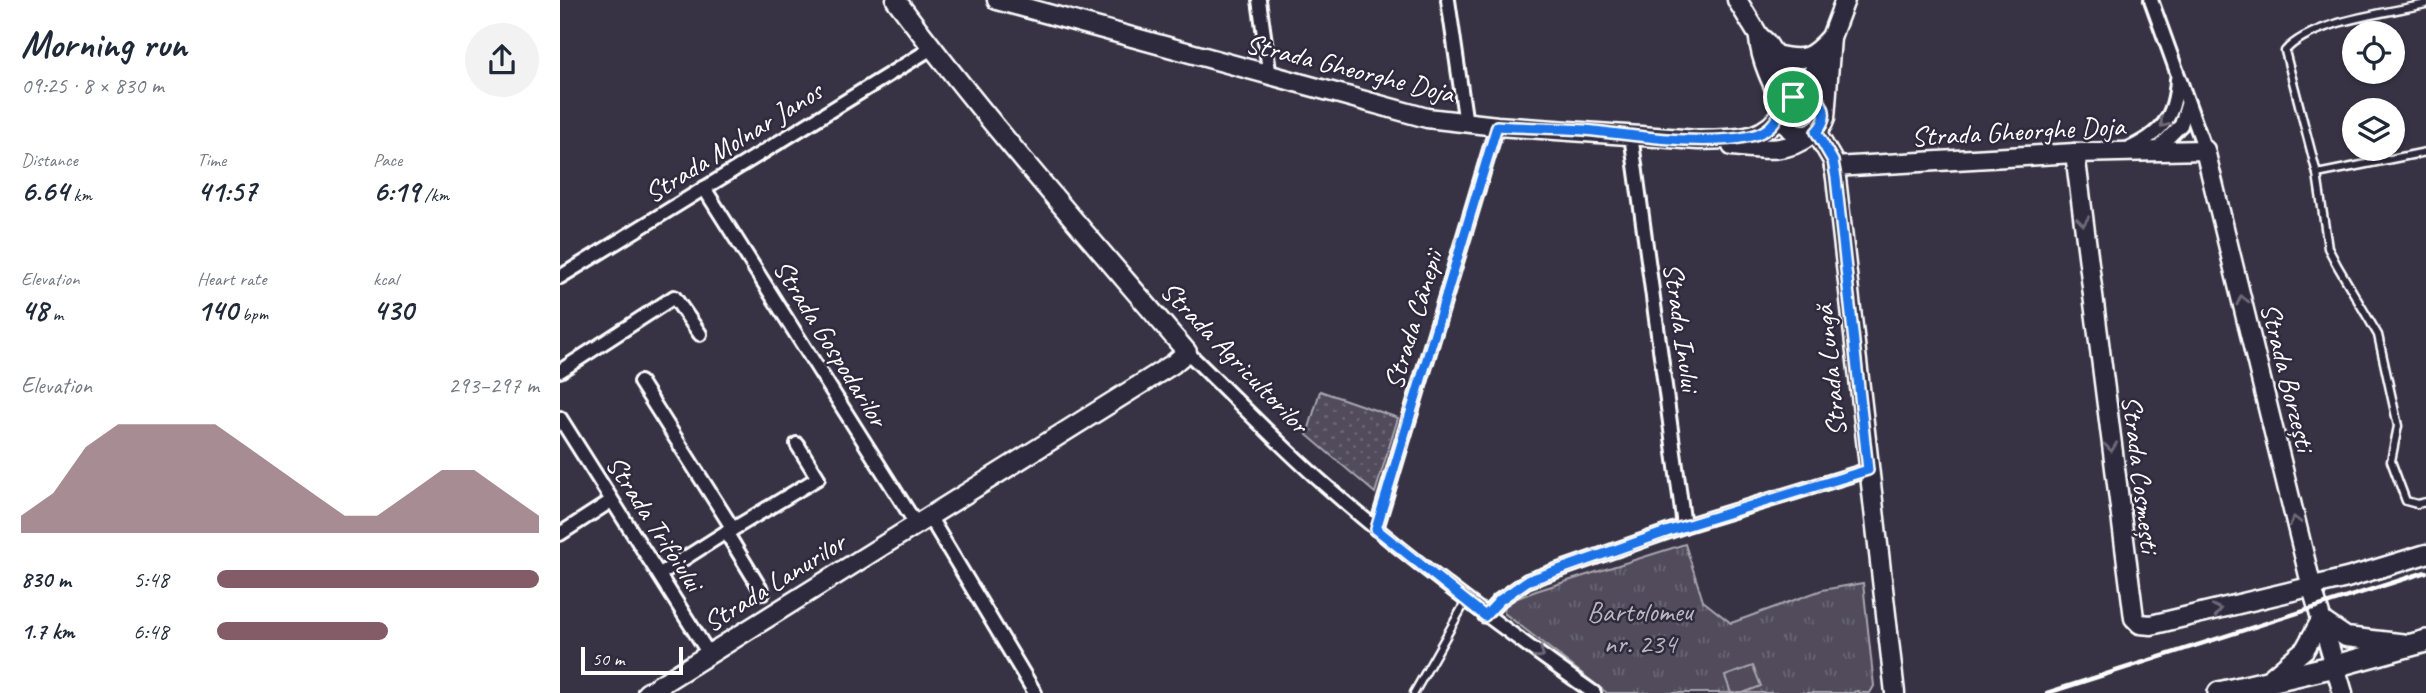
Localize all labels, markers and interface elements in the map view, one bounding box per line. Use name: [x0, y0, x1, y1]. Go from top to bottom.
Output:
text: Morning run: [21, 21, 187, 68]
map controls: [2342, 21, 2405, 161]
button: locate: [2342, 21, 2405, 84]
button: share: [465, 23, 539, 97]
street label: Strada Gheorghe Doja: [1242, 25, 1460, 111]
pin: [1763, 67, 1823, 127]
text: 09:25 · 8 × 830 m: [21, 71, 164, 100]
street label: Strada Molnar Janos: [638, 72, 830, 211]
icon: arrive: [1774, 78, 1812, 116]
button: layers: [2342, 98, 2405, 161]
street label: Strada Gheorghe Doja: [1910, 108, 2127, 154]
one-way arrow: [2159, 115, 2172, 127]
text: Distance: [21, 148, 78, 172]
text: Time: [197, 148, 226, 172]
text: Pace: [373, 148, 402, 172]
text: 6.64: [21, 172, 69, 210]
text: 41:57: [197, 172, 256, 210]
text: 6:19: [373, 172, 420, 210]
text: km: [69, 183, 92, 207]
text: /km: [420, 183, 449, 207]
one-way arrow: [2076, 215, 2091, 227]
street label: Strada Cânepii: [1375, 243, 1452, 393]
street label: Strada Gospodarilor: [766, 253, 897, 435]
street label: Strada Inului: [1656, 261, 1709, 397]
text: Elevation: [21, 267, 79, 291]
text: Heart rate: [197, 267, 266, 291]
text: kcal: [373, 267, 398, 291]
street label: Strada Agricultorilor: [1153, 273, 1318, 442]
text: 48: [21, 291, 48, 329]
text: 140: [197, 291, 238, 329]
text: 430: [373, 291, 414, 329]
one-way arrow: [2236, 294, 2250, 306]
street label: Strada Borzești: [2253, 299, 2324, 458]
street label: Strada Lungă: [1805, 301, 1854, 438]
text: m: [48, 302, 63, 326]
text: bpm: [238, 302, 268, 326]
text: Elevation: [21, 371, 92, 400]
text: 293–297 m: [448, 371, 539, 400]
street label: Strada Cosmești: [2114, 394, 2168, 558]
one-way arrow: [2104, 441, 2119, 452]
street label: Strada Trifoiului: [598, 449, 714, 601]
one-way arrow: [2289, 515, 2304, 527]
street label: Strada Lanurilor: [697, 523, 854, 639]
text: 830 m: [21, 565, 71, 594]
text: 5:48: [133, 565, 169, 594]
park label: Bartolomeu nr. 234: [1587, 594, 1695, 661]
one-way arrow: [2211, 604, 2223, 618]
text: 1.7 km: [21, 617, 74, 646]
text: 6:48: [133, 617, 169, 646]
scale bar: [581, 644, 682, 676]
one-way arrow: [1532, 646, 1545, 659]
text: 50 m: [592, 647, 624, 671]

